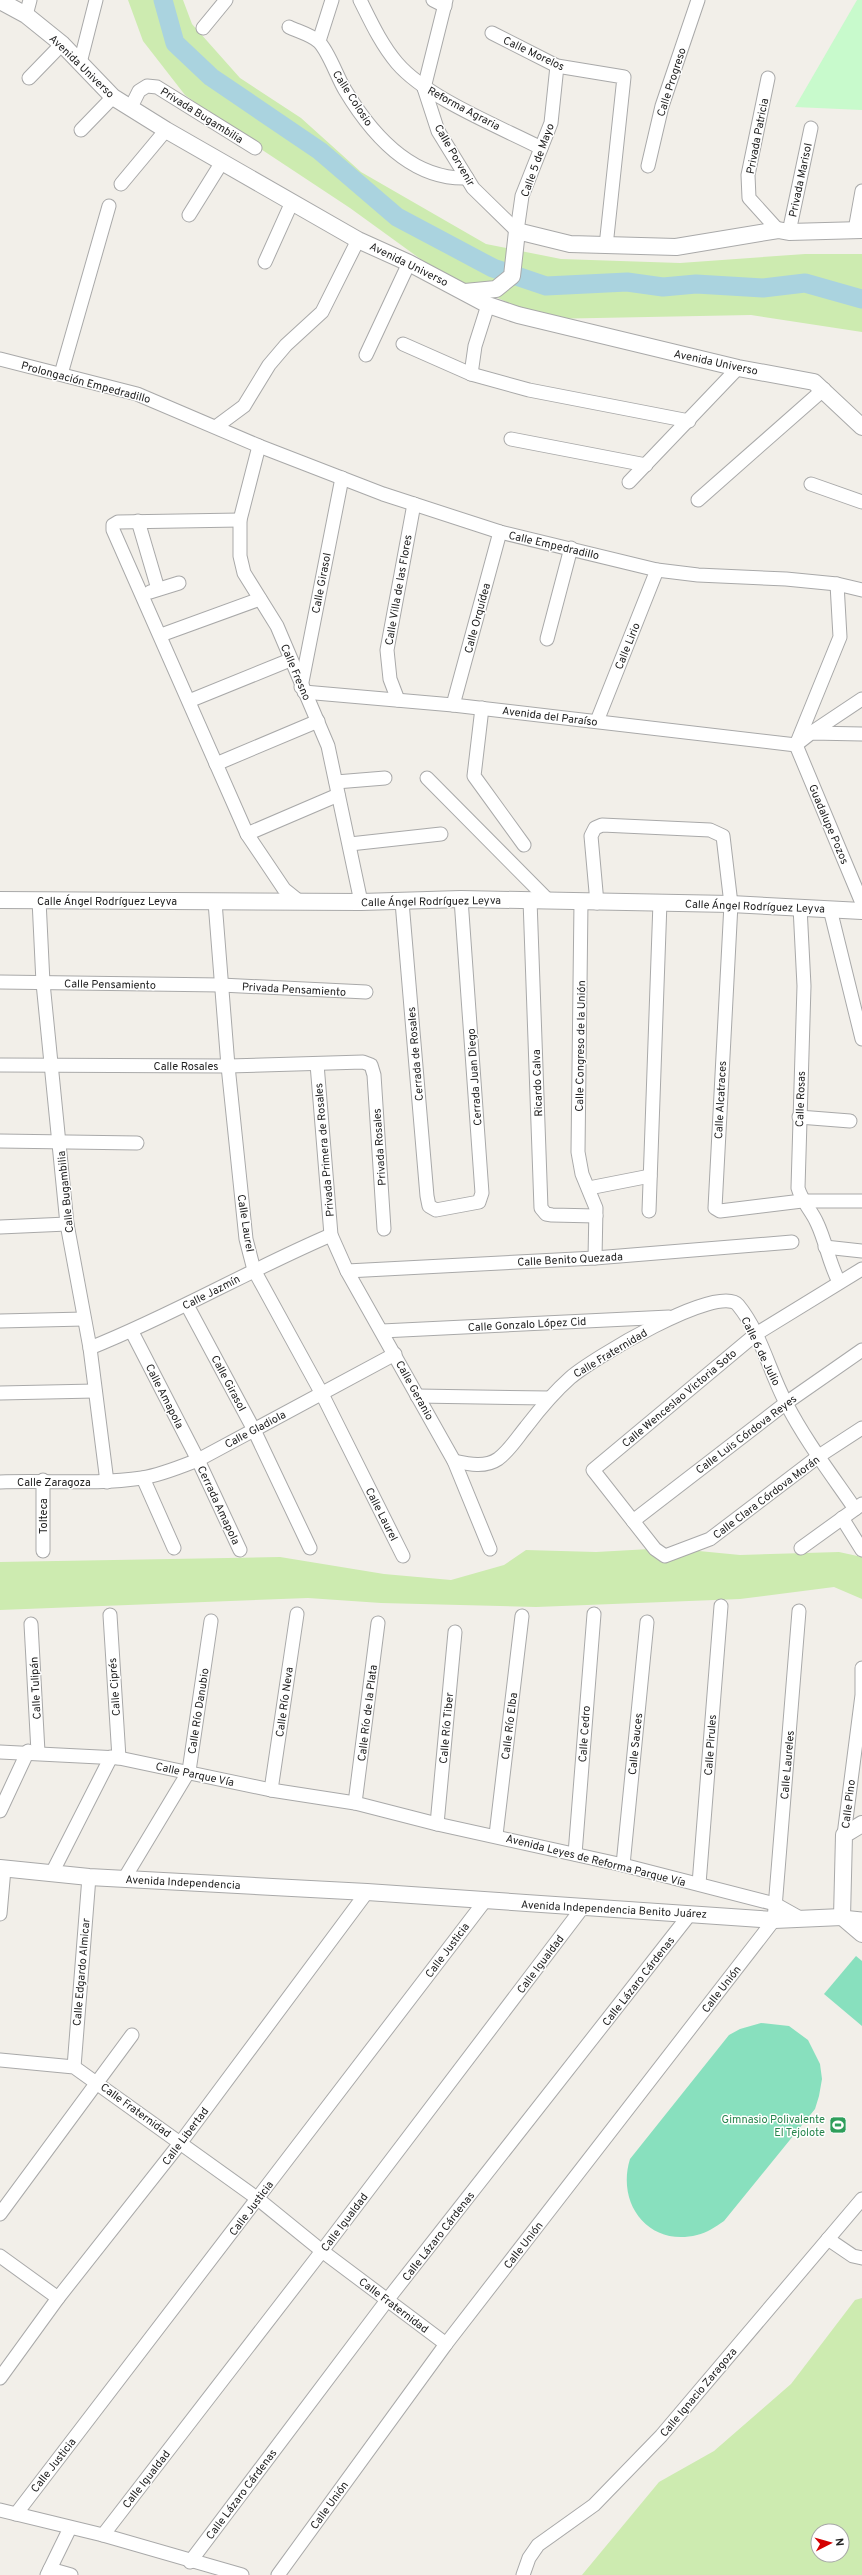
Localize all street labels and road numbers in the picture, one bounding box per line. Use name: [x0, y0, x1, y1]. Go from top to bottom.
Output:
street label: Avenida Universo: [46, 32, 117, 101]
street label: Calle Morelos: [501, 34, 567, 74]
street label: Calle Progreso: [654, 46, 690, 119]
street label: Calle Colosio: [329, 68, 375, 129]
street label: Reforma Agraria: [425, 84, 502, 134]
street label: Privada Bugambilia: [157, 85, 246, 147]
street label: Privada Patricia: [744, 97, 772, 175]
street label: Calle Porvenir: [431, 122, 478, 190]
street label: Calle 5 de Mayo: [518, 122, 558, 199]
street label: Privada Marisol: [786, 142, 816, 219]
street label: Avenida Universo: [367, 240, 450, 290]
street label: Avenida Universo: [672, 347, 759, 379]
street label: Prolongación Empedradillo: [19, 359, 152, 407]
street label: Calle Empedradillo: [507, 529, 601, 563]
street label: Calle Villa de las Flores: [382, 534, 416, 647]
street label: Calle Girasol: [309, 552, 335, 615]
street label: Calle Orquídea: [462, 581, 494, 655]
street label: Calle Lirio: [612, 621, 644, 672]
street label: Calle Fresno: [277, 642, 313, 703]
street label: Avenida del Paraíso: [501, 704, 598, 730]
street label: Guadalupe Pozos: [805, 782, 851, 866]
street label: Calle Ángel Rodríguez Leyva: [361, 893, 501, 910]
street label: Calle Ángel Rodríguez Leyva: [37, 894, 177, 909]
street label: Calle Ángel Rodríguez Leyva: [685, 897, 825, 916]
street label: Calle Pensamiento: [64, 977, 156, 993]
street label: Privada Pensamiento: [241, 980, 346, 1000]
street label: Calle Congreso de la Unión: [573, 980, 589, 1112]
street label: Cerrada de Rosales: [405, 1006, 427, 1102]
street label: Cerrada Juan Diego: [465, 1028, 485, 1126]
street label: Ricardo Calva: [530, 1049, 546, 1117]
street label: Calle Rosales: [154, 1060, 218, 1074]
street label: Calle Alcatraces: [712, 1061, 730, 1140]
street label: Calle Rosas: [793, 1071, 809, 1127]
street label: Privada Primera de Rosales: [312, 1082, 338, 1217]
street label: Privada Rosales: [370, 1108, 390, 1186]
street label: Calle Bugambilia: [55, 1150, 77, 1234]
street label: Calle Laurel: [234, 1193, 256, 1253]
street label: Calle Benito Quezada: [517, 1250, 623, 1270]
street label: Calle Jazmín: [180, 1272, 243, 1313]
street label: Calle Gonzalo López Cid: [467, 1315, 587, 1335]
street label: Calle 6 de Julio: [737, 1315, 783, 1388]
street label: Calle Fraternidad: [571, 1326, 650, 1381]
street label: Calle Wenceslao Victoria Soto: [619, 1347, 740, 1451]
street label: Calle Girasol: [208, 1353, 249, 1414]
street label: Calle Geranio: [392, 1358, 436, 1423]
street label: Calle Amapola: [142, 1362, 186, 1431]
street label: Calle Luis Córdova Reyes: [693, 1392, 800, 1477]
street label: Calle Gladiola: [222, 1408, 289, 1452]
street label: Calle Clara Córdova Morán: [710, 1453, 823, 1543]
street label: Cerrada Amapola: [194, 1464, 243, 1547]
street label: Calle Zaragoza: [17, 1476, 91, 1490]
street label: Calle Laurel: [362, 1485, 401, 1544]
street label: Tolteca: [37, 1498, 51, 1534]
street label: Calle Tulipán: [27, 1656, 45, 1720]
street label: Calle Ciprés: [106, 1657, 124, 1717]
street label: Calle Río de la Plata: [355, 1664, 381, 1762]
street label: Calle Río Neva: [273, 1666, 297, 1738]
street label: Calle Río Danubio: [185, 1667, 213, 1755]
street label: Calle Río Tiber: [437, 1691, 457, 1764]
street label: Calle Río Elba: [499, 1692, 521, 1761]
street label: Calle Cedro: [576, 1705, 594, 1763]
street label: Calle Sauces: [626, 1712, 646, 1776]
street label: Calle Pirules: [702, 1714, 720, 1776]
street label: Calle Laureles: [778, 1730, 798, 1800]
street label: Calle Parque Vía: [154, 1760, 236, 1790]
street label: Calle Pino: [839, 1779, 859, 1829]
street label: Avenida Leyes de Reforma Parque Vía: [504, 1832, 687, 1890]
street label: Avenida Independencia: [125, 1873, 241, 1893]
street label: Avenida Independencia Benito Juárez: [521, 1898, 707, 1922]
street label: Calle Edgardo Almicar: [70, 1917, 94, 2027]
street label: Calle Justicia: [423, 1920, 473, 1981]
street label: Calle Igualdad: [514, 1933, 567, 1997]
street label: Calle Lázaro Cárdenas: [600, 1934, 678, 2029]
street label: Calle Unión: [699, 1963, 745, 2016]
street label: Calle Fraternidad: [97, 2081, 173, 2141]
street label: Calle Libertad: [159, 2105, 212, 2168]
street label: Calle Justicia: [227, 2178, 277, 2239]
street label: Calle Lázaro Cárdenas: [400, 2189, 478, 2284]
street label: Calle Igualdad: [318, 2191, 371, 2255]
street label: Calle Unión: [501, 2219, 547, 2272]
street label: Calle Fraternidad: [356, 2275, 431, 2337]
street label: Calle Ignacio Zaragoza: [657, 2345, 740, 2440]
street label: Calle Justicia: [28, 2435, 80, 2496]
street label: Calle Lázaro Cárdenas: [203, 2447, 280, 2543]
street label: Calle Igualdad: [120, 2448, 174, 2511]
street label: Calle Unión: [308, 2479, 352, 2532]

